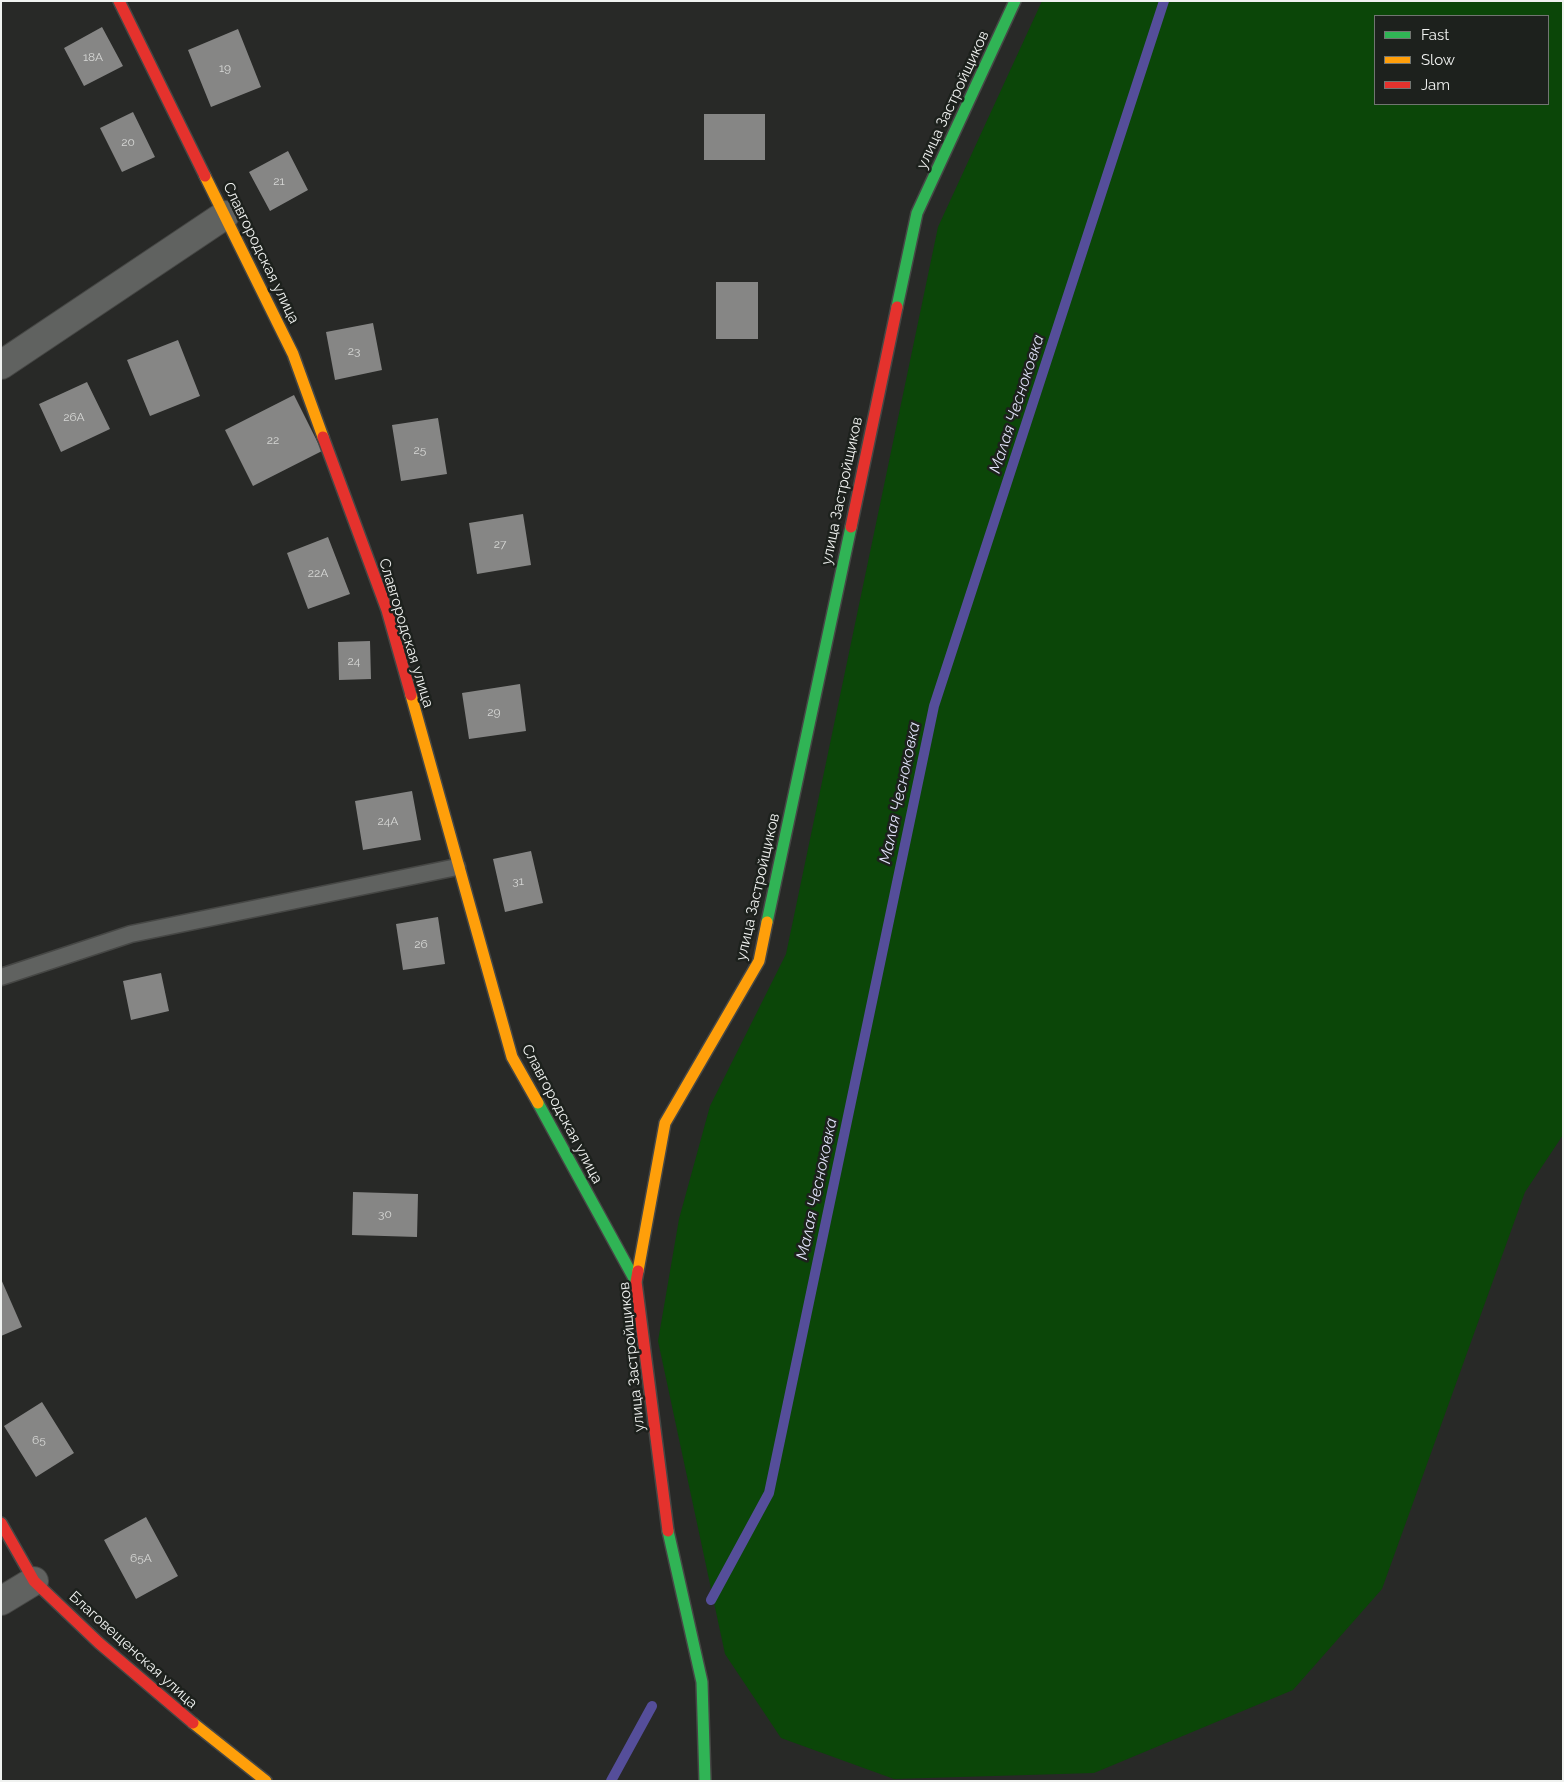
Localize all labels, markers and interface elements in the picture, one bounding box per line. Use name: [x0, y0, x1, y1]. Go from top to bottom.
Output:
legend: [1374, 15, 1549, 105]
text: Fast: [1421, 26, 1449, 44]
street label: улица Застройщиков: [913, 28, 993, 172]
house number: 18А: [83, 50, 103, 64]
text: Slow: [1421, 51, 1455, 69]
house number: 19: [219, 61, 231, 75]
text: Jam: [1421, 76, 1450, 94]
house number: 20: [121, 135, 135, 149]
house number: 21: [273, 174, 285, 188]
street label: Славгородская улица: [219, 179, 303, 327]
water label: Малая Чесноковка: [986, 332, 1048, 476]
house number: 23: [348, 344, 360, 358]
house number: 26А: [63, 410, 85, 424]
street label: улица Застройщиков: [818, 415, 866, 567]
house number: 22: [267, 433, 279, 447]
house number: 25: [414, 443, 426, 457]
house number: 27: [494, 537, 506, 551]
street label: Славгородская улица: [375, 556, 437, 710]
house number: 22А: [308, 566, 328, 580]
house number: 24: [348, 654, 360, 668]
house number: 29: [487, 705, 501, 719]
water label: Малая Чесноковка: [876, 720, 924, 866]
street label: улица Застройщиков: [732, 812, 784, 962]
house number: 24А: [378, 814, 398, 828]
house number: 31: [512, 874, 524, 888]
house number: 26: [414, 937, 428, 951]
street label: Славгородская улица: [518, 1041, 606, 1187]
water label: Малая Чесноковка: [793, 1116, 841, 1262]
house number: 30: [378, 1207, 392, 1221]
street label: улица Застройщиков: [615, 1281, 649, 1433]
house number: 65: [32, 1433, 46, 1447]
house number: 65А: [130, 1551, 152, 1565]
street label: Благовещенская улица: [65, 1588, 201, 1712]

